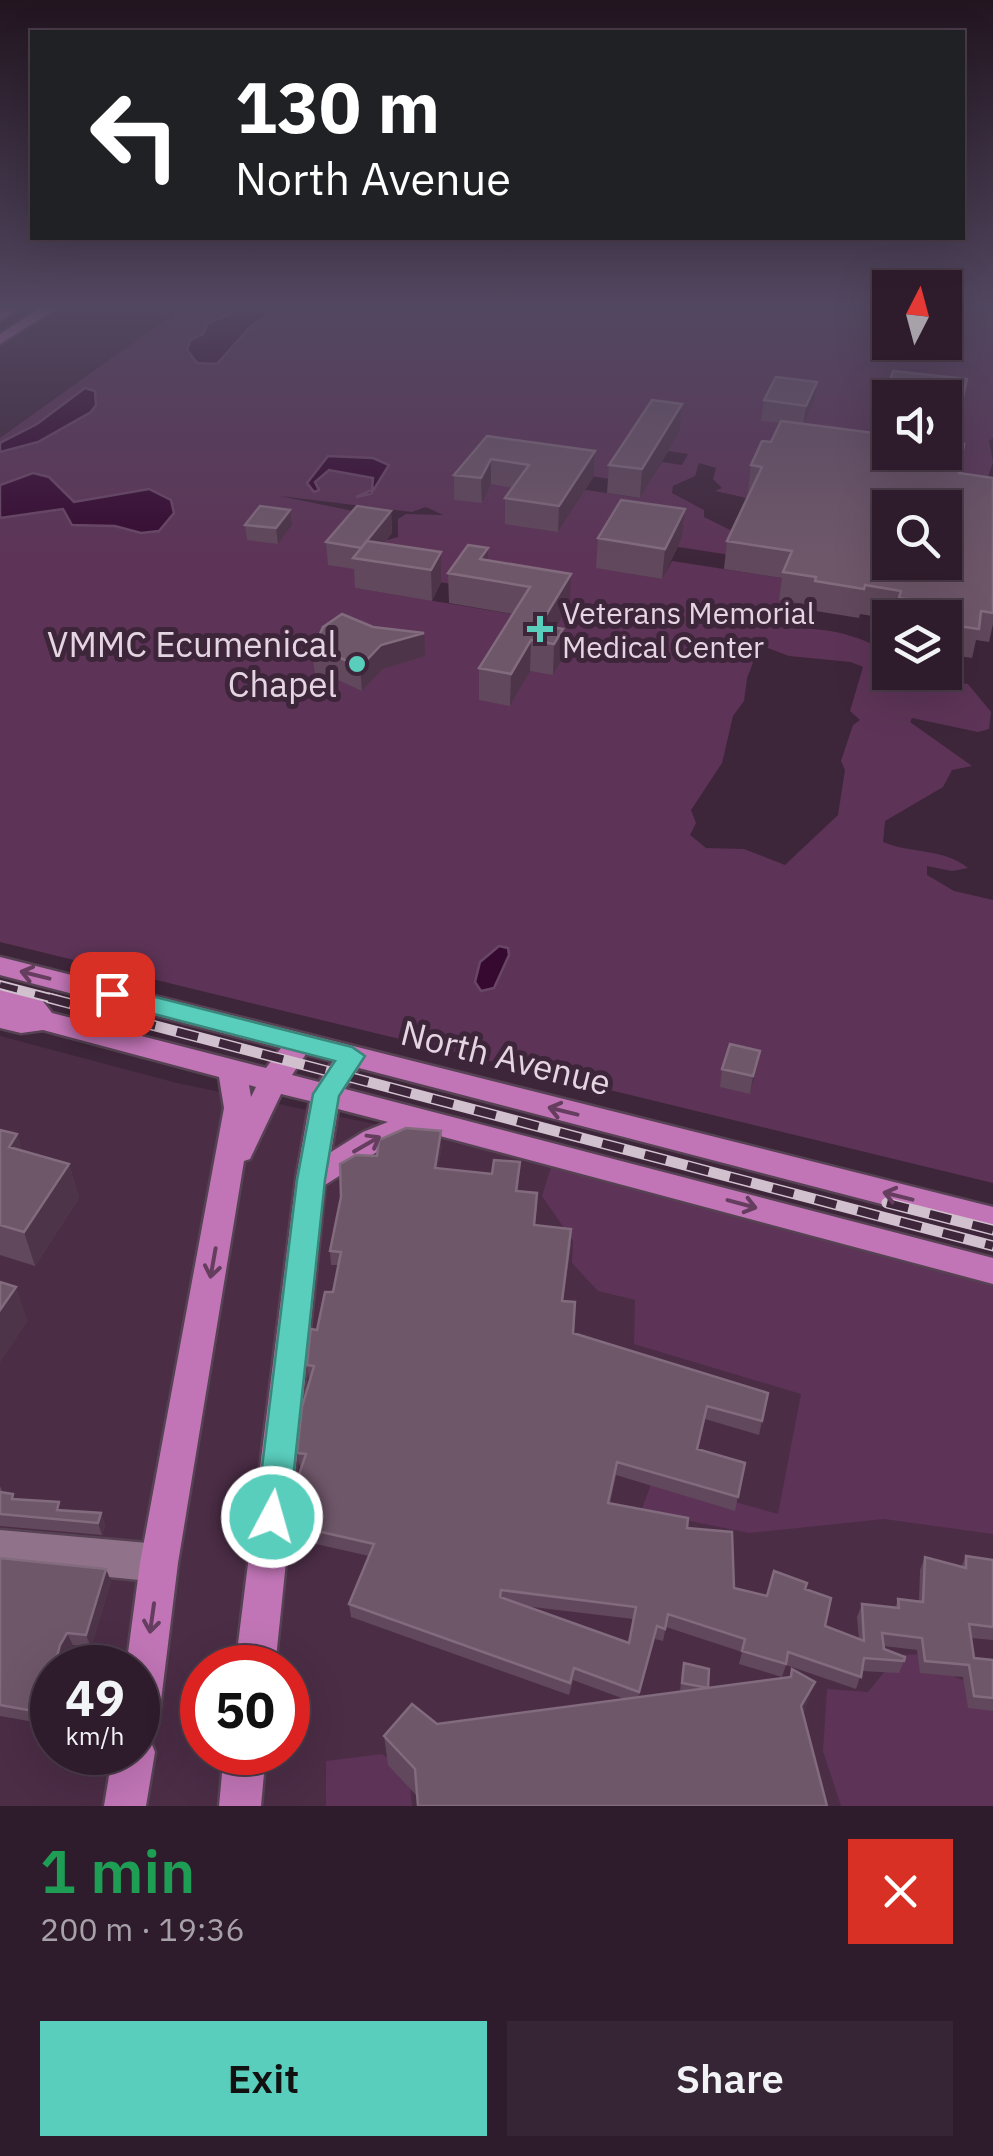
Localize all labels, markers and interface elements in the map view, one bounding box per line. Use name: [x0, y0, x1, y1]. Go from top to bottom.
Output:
text: 130 m: [235, 61, 440, 152]
icon: left: [70, 70, 200, 200]
text: North Avenue: [235, 149, 511, 207]
north arrow: [872, 270, 962, 360]
map controls: [872, 270, 962, 690]
button: sound: [872, 380, 962, 470]
button: search: [872, 490, 962, 580]
place label: Veterans Memorial Medical Center: [562, 593, 815, 666]
button: layers: [872, 600, 962, 690]
marker: Veterans Memorial Medical Center: [527, 616, 553, 642]
place label: VMMC Ecumenical Chapel: [47, 621, 337, 707]
marker: VMMC Ecumenical Chapel: [346, 653, 368, 675]
pin: [70, 952, 155, 1037]
one-way arrow: [20, 964, 51, 983]
icon: arrive: [85, 967, 140, 1022]
street label: North Avenue: [396, 1009, 616, 1105]
one-way arrow: [548, 1100, 579, 1119]
one-way arrow: [352, 1134, 382, 1154]
one-way arrow: [883, 1186, 915, 1204]
one-way arrow: [725, 1196, 757, 1215]
one-way arrow: [203, 1247, 222, 1279]
position arrow: [220, 1465, 324, 1569]
one-way arrow: [142, 1601, 161, 1634]
speed limit sign: 50: [180, 1645, 310, 1775]
text: 49: [65, 1665, 125, 1730]
text: km/h: [66, 1719, 124, 1752]
text: 1 min: [40, 1831, 195, 1910]
button: close: [848, 1839, 953, 1944]
text: 200 m · 19:36: [40, 1908, 245, 1950]
button: Exit: [40, 2021, 487, 2136]
button: Share: [507, 2021, 953, 2136]

